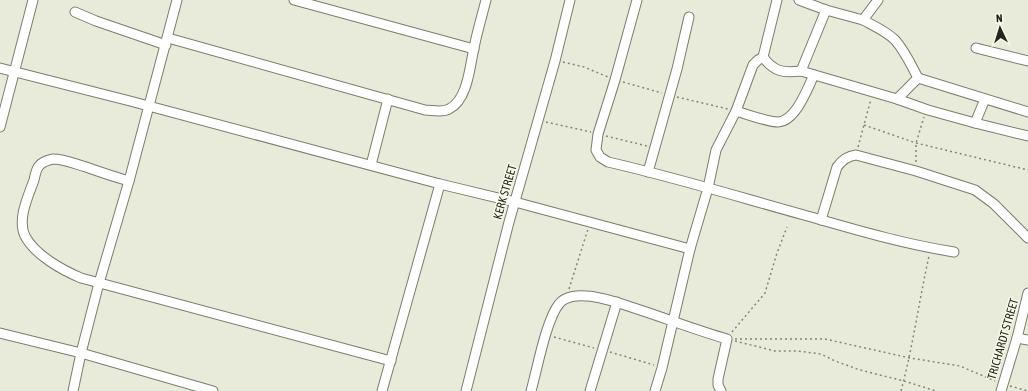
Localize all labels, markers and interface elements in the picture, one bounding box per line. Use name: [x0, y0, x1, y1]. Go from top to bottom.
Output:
north arrow: [980, 8, 1020, 48]
text: N: [996, 12, 1003, 24]
street label: KERK STREET: [491, 162, 520, 221]
street label: TRICHARDT STREET: [985, 296, 1021, 381]

